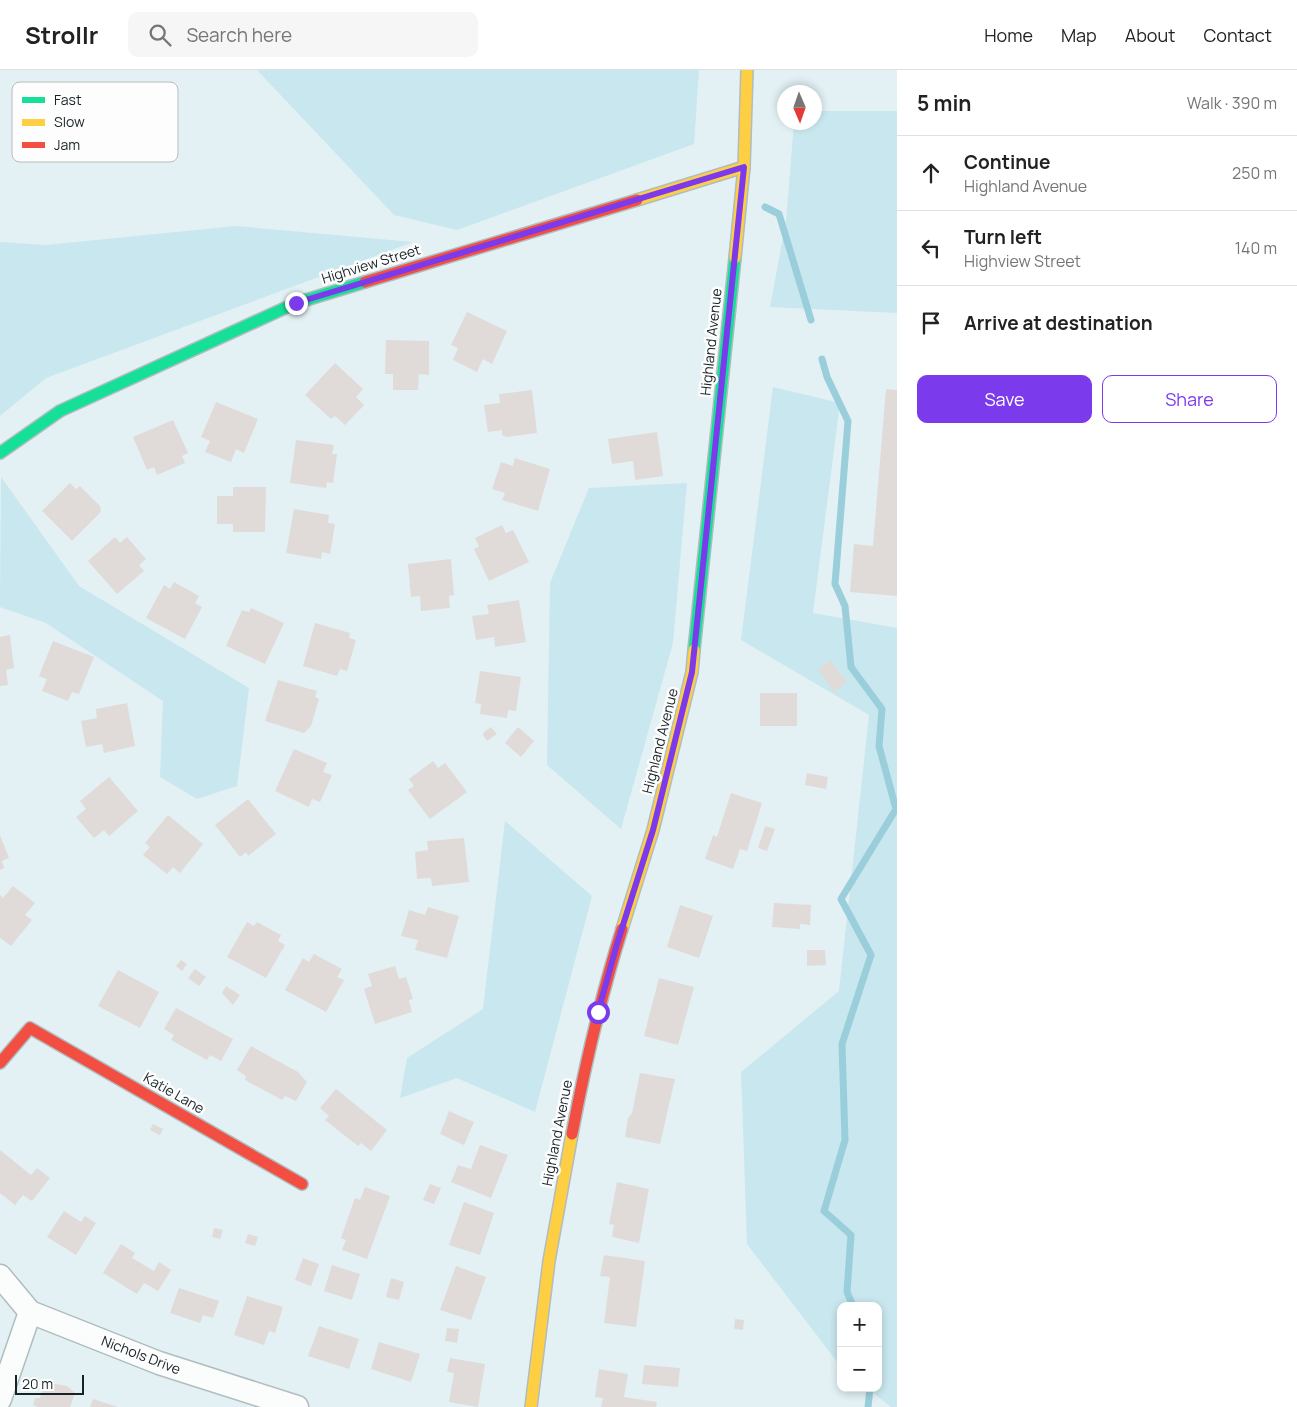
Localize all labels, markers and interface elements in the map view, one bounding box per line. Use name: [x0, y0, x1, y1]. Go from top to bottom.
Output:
search box: [128, 12, 478, 57]
text: Strollr: [25, 18, 98, 51]
icon: search: [146, 21, 174, 49]
text: Search here: [186, 22, 292, 48]
text: Home: [984, 23, 1033, 47]
text: Map: [1061, 23, 1097, 47]
text: About: [1125, 23, 1175, 47]
text: Contact: [1203, 23, 1272, 47]
legend: [12, 82, 178, 162]
north arrow: [777, 85, 822, 130]
text: 5 min: [917, 89, 971, 117]
text: Fast: [54, 90, 82, 109]
text: Walk · 390 m: [1187, 92, 1277, 114]
text: Slow: [54, 112, 85, 131]
text: Jam: [54, 135, 80, 154]
text: Continue: [964, 149, 1050, 175]
icon: ahead: [917, 159, 945, 187]
text: 250 m: [1232, 162, 1277, 184]
text: Highland Avenue: [964, 175, 1087, 197]
text: Turn left: [964, 224, 1042, 250]
icon: left: [917, 234, 945, 262]
text: 140 m: [1235, 237, 1277, 259]
street label: Highview Street: [319, 239, 423, 288]
text: Highview Street: [964, 250, 1081, 272]
street label: Highland Avenue: [695, 287, 726, 397]
route end: [285, 292, 308, 315]
icon: arrive: [917, 309, 945, 337]
text: Arrive at destination: [964, 310, 1153, 336]
button: Save: [917, 375, 1092, 423]
button: Share: [1102, 375, 1277, 423]
street label: Highland Avenue: [637, 686, 682, 795]
route start: [587, 1001, 610, 1024]
street label: Katie Lane: [140, 1068, 208, 1118]
street label: Highland Avenue: [537, 1078, 576, 1188]
map controls: [837, 1302, 882, 1392]
button: +: [837, 1302, 882, 1347]
street label: Nichols Drive: [99, 1331, 183, 1378]
button: −: [837, 1347, 882, 1392]
scale bar: [15, 1372, 84, 1395]
text: 20 m: [22, 1374, 53, 1393]

